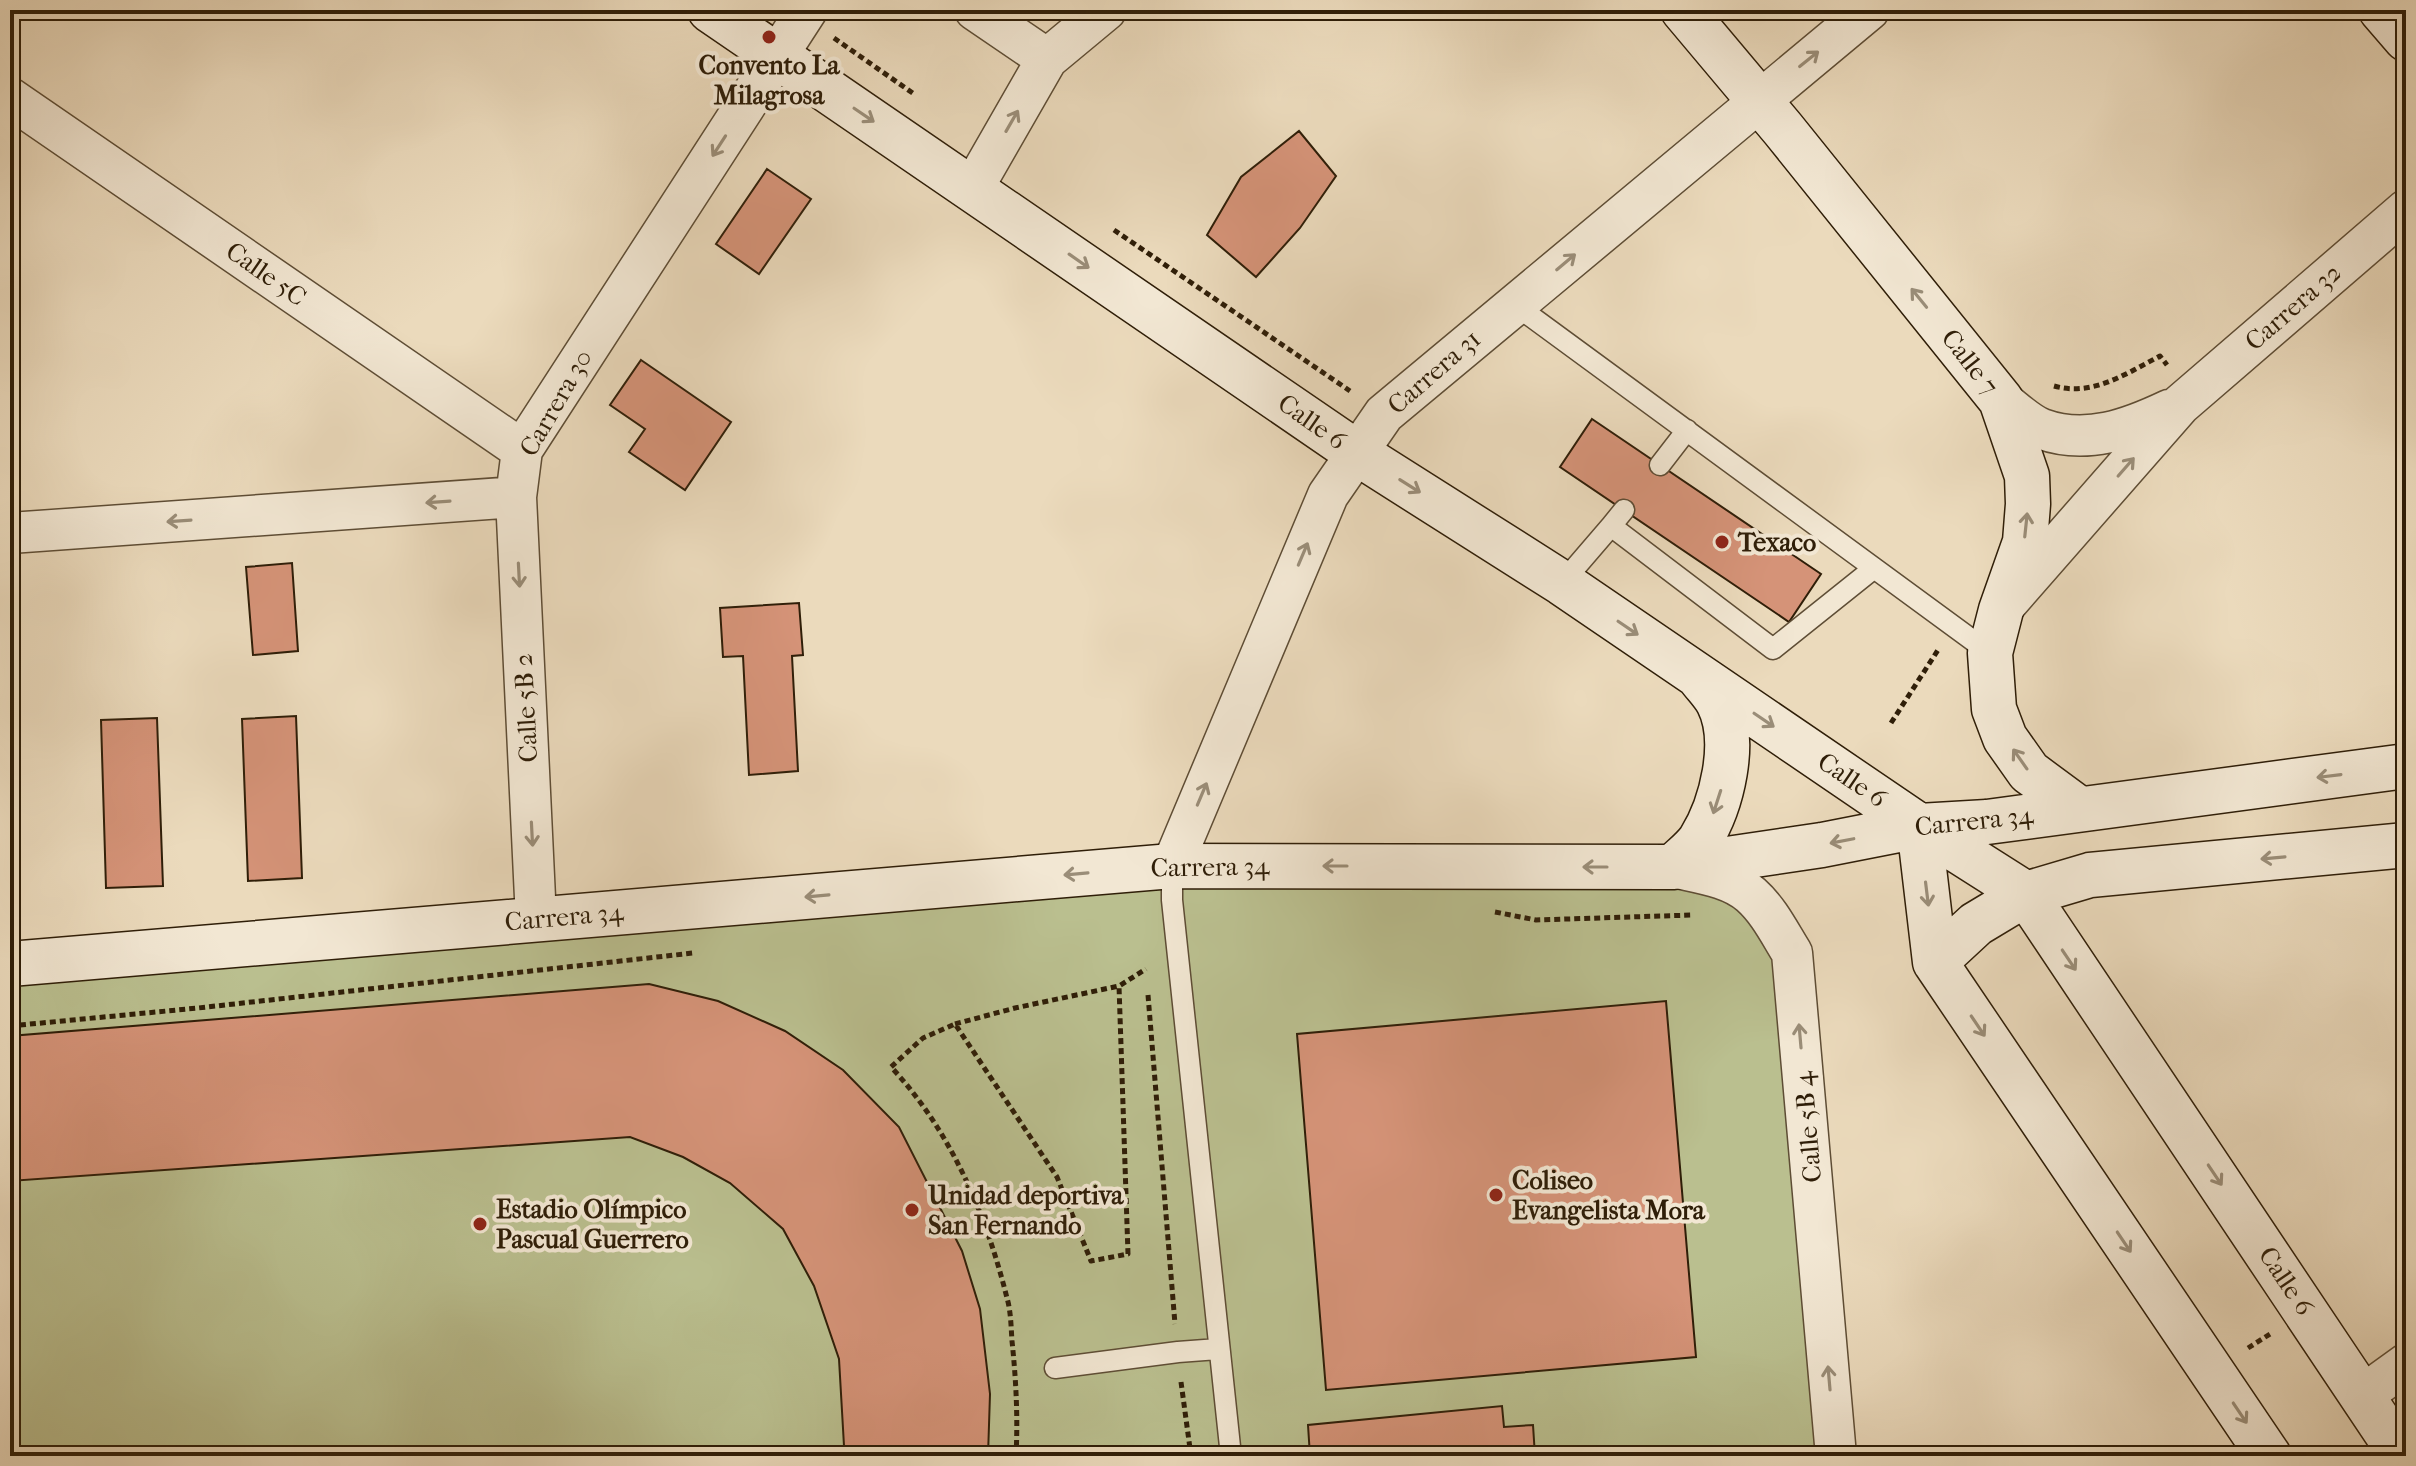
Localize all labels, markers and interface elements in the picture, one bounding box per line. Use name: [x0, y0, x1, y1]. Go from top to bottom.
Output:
marker: Convento La Milagrosa: [760, 28, 778, 46]
place label: Convento La Milagrosa: [698, 50, 841, 111]
one-way arrow: [1798, 50, 1818, 68]
one-way arrow: [852, 108, 875, 124]
one-way arrow: [1005, 109, 1020, 133]
one-way arrow: [711, 134, 727, 157]
street label: Calle 5C: [220, 235, 312, 313]
one-way arrow: [1555, 253, 1576, 270]
one-way arrow: [1067, 254, 1090, 270]
street label: Carrera 32: [2239, 257, 2347, 357]
one-way arrow: [1910, 288, 1928, 309]
street label: Carrera 31: [1381, 323, 1487, 421]
street label: Calle 7: [1935, 323, 2005, 401]
street label: Carrera 30: [513, 344, 599, 462]
street label: Calle 6: [1272, 387, 1353, 457]
one-way arrow: [2117, 457, 2135, 477]
one-way arrow: [1398, 479, 1421, 495]
one-way arrow: [425, 495, 452, 510]
one-way arrow: [2019, 512, 2034, 539]
one-way arrow: [166, 514, 192, 529]
place label: Texaco: [1737, 527, 1816, 558]
marker: Texaco: [1713, 533, 1731, 551]
one-way arrow: [1297, 542, 1311, 567]
one-way arrow: [512, 561, 527, 588]
one-way arrow: [1616, 620, 1638, 636]
street label: Calle 5B 2: [508, 653, 544, 763]
one-way arrow: [1752, 713, 1775, 729]
street label: Calle 6: [1812, 746, 1893, 815]
one-way arrow: [2012, 748, 2028, 770]
one-way arrow: [2317, 769, 2342, 784]
one-way arrow: [1196, 782, 1211, 807]
one-way arrow: [1709, 789, 1724, 815]
street label: Carrera 34: [1913, 799, 2035, 843]
one-way arrow: [525, 821, 540, 847]
one-way arrow: [1830, 834, 1856, 849]
street label: Carrera 34: [1150, 850, 1270, 884]
one-way arrow: [2260, 850, 2287, 865]
one-way arrow: [1322, 858, 1349, 874]
one-way arrow: [1582, 859, 1609, 874]
one-way arrow: [1063, 867, 1090, 882]
one-way arrow: [1920, 880, 1935, 906]
one-way arrow: [804, 888, 831, 903]
street label: Carrera 34: [503, 896, 625, 938]
one-way arrow: [2061, 948, 2077, 970]
one-way arrow: [1970, 1015, 1987, 1037]
one-way arrow: [1792, 1023, 1807, 1050]
street label: Calle 5B 4: [1788, 1070, 1828, 1184]
one-way arrow: [2207, 1163, 2223, 1186]
place label: Coliseo Evangelista Mora: [1512, 1165, 1706, 1226]
place label: Unidad deportiva San Fernando: [927, 1180, 1124, 1241]
marker: Coliseo Evangelista Mora: [1487, 1186, 1505, 1204]
place label: Estadio Olímpico Pascual Guerrero: [496, 1194, 689, 1255]
marker: Unidad deportiva San Fernando: [903, 1201, 921, 1219]
marker: Estadio Olímpico Pascual Guerrero: [471, 1215, 489, 1233]
one-way arrow: [2116, 1230, 2132, 1252]
street label: Calle 6: [2252, 1241, 2321, 1322]
one-way arrow: [1822, 1365, 1837, 1392]
one-way arrow: [2232, 1402, 2248, 1424]

